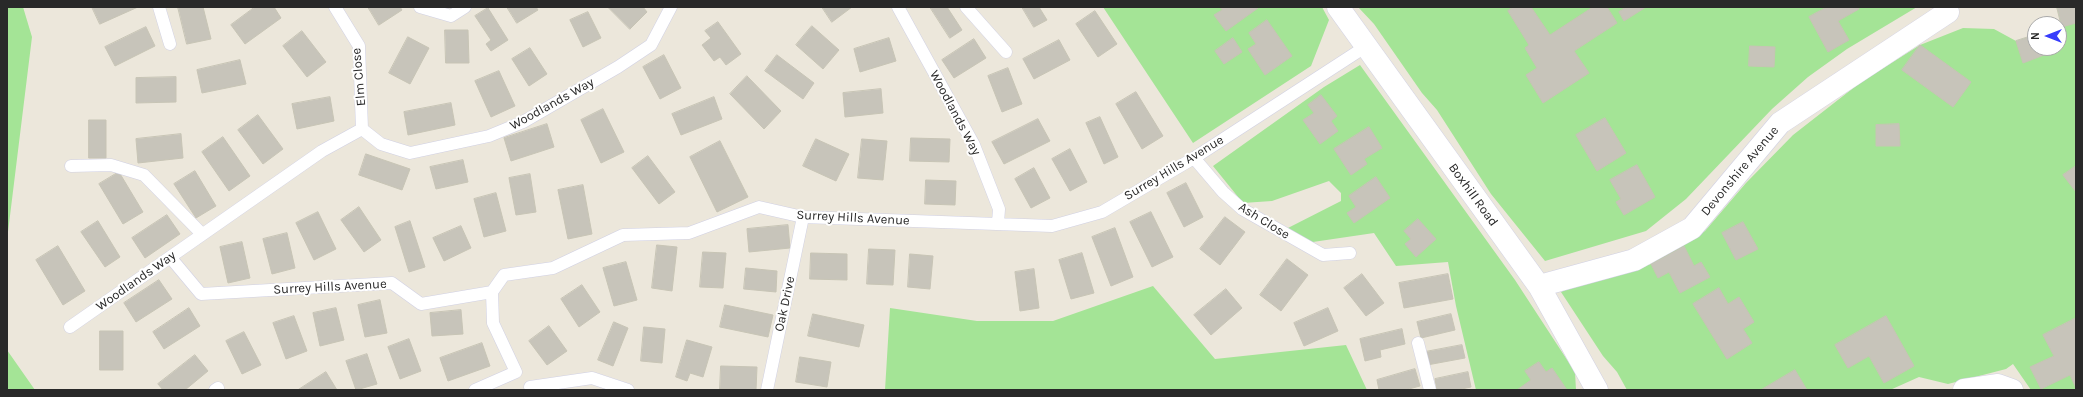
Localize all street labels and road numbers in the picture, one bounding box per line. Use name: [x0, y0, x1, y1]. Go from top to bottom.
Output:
street label: Elm Close: [349, 47, 369, 107]
street label: Woodlands Way: [926, 68, 984, 158]
street label: Woodlands Way: [507, 74, 597, 134]
street label: Devonshire Avenue: [1698, 123, 1782, 219]
street label: Surrey Hills Avenue: [1121, 132, 1227, 204]
street label: Boxhill Road: [1445, 161, 1501, 229]
street label: Ash Close: [1236, 199, 1292, 243]
street label: Surrey Hills Avenue: [796, 207, 910, 229]
street label: Woodlands Way: [93, 248, 179, 314]
street label: Oak Drive: [772, 275, 798, 333]
street label: Surrey Hills Avenue: [273, 276, 387, 298]

